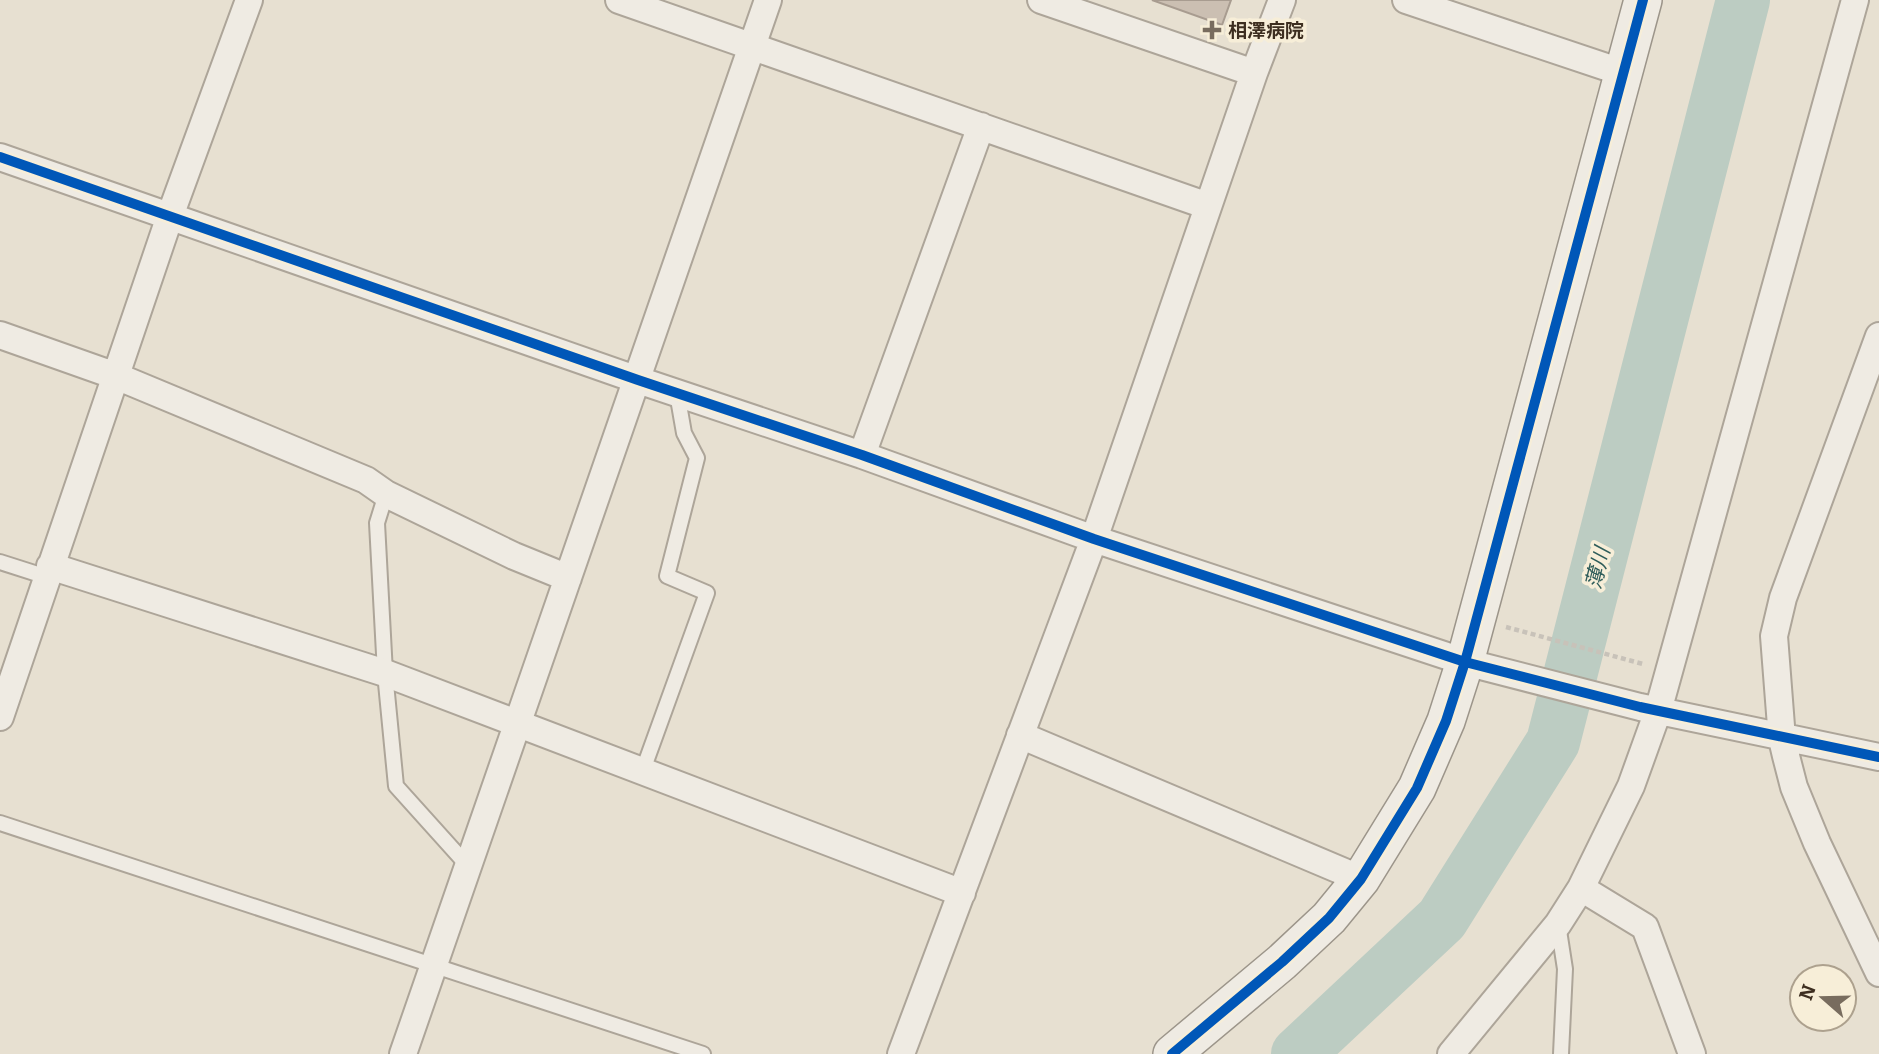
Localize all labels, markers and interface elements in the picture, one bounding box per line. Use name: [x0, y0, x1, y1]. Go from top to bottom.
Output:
place label: 相澤病院: [1228, 19, 1304, 42]
marker: 相澤病院: [1202, 20, 1222, 40]
water label: 薄川: [1580, 543, 1616, 592]
north arrow: [1788, 963, 1858, 1033]
text: N: [1794, 981, 1821, 1003]

